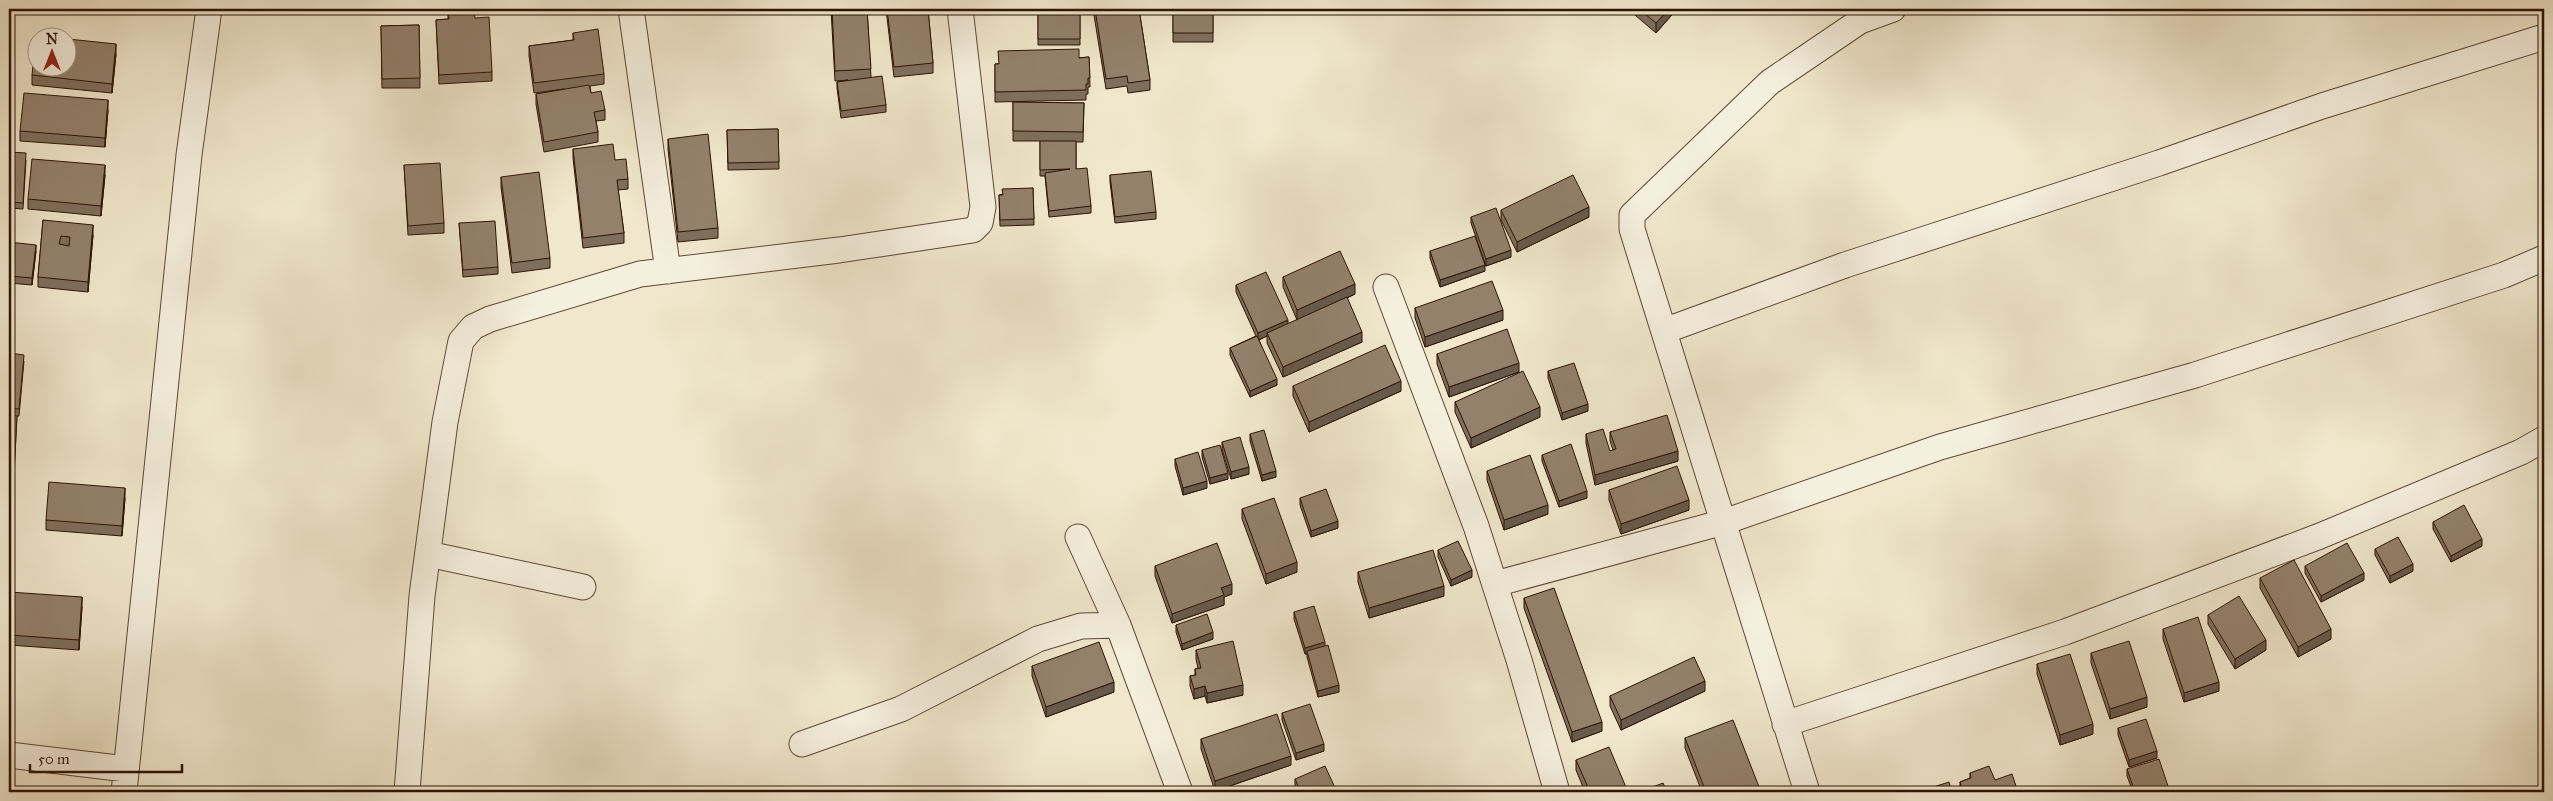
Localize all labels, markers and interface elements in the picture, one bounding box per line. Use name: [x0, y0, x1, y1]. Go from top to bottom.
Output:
north arrow: [28, 28, 78, 78]
text: N: [46, 31, 58, 48]
scale bar: [30, 741, 182, 773]
text: 50 m: [38, 750, 70, 768]

